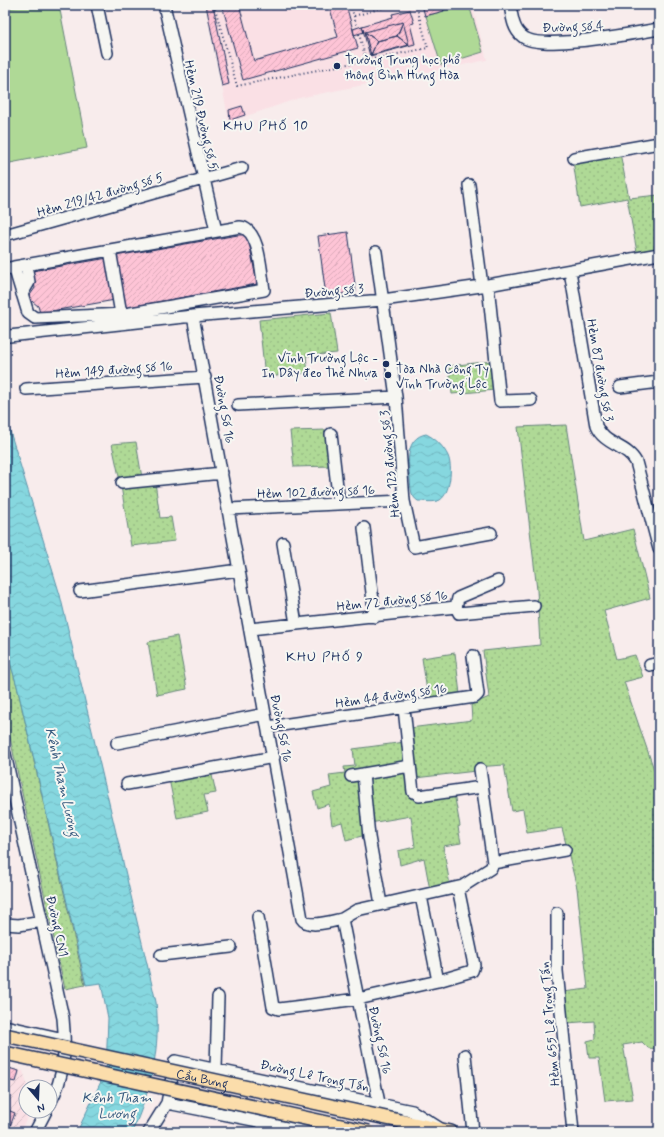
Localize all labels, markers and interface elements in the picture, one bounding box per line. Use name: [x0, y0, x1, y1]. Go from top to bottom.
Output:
street label: Đường số 4: [542, 18, 604, 39]
place label: Trường Trung học phổ thông Bình Hưng Hòa: [345, 52, 460, 86]
street label: Hẻm 219 Đường số 5: [178, 59, 222, 173]
marker: Trường Trung học phổ thông Bình Hưng Hòa: [332, 61, 342, 71]
district label: KHU PHỐ 10: [223, 117, 309, 135]
street label: Hẻm 219/42 đường số 5: [35, 169, 166, 224]
street label: Đường số 3: [304, 280, 365, 305]
street label: Hẻm 87 đường số 3: [580, 318, 617, 423]
place label: Vĩnh Trường Lộc - In Dây đeo Thẻ Nhựa: [261, 350, 378, 382]
street label: Hẻm 149 đường số 16: [55, 358, 173, 385]
marker: Vĩnh Trường Lộc - In Dây đeo Thẻ Nhựa: [381, 359, 391, 369]
place label: Tòa Nhà Công Ty Vĩnh Trường Lộc: [396, 361, 489, 395]
marker: Tòa Nhà Công Ty Vĩnh Trường Lộc: [383, 370, 393, 380]
street label: Đường Số 16: [207, 374, 238, 445]
street label: Hẻm 123 đường số 3: [376, 409, 407, 518]
street label: Hẻm 102 đường số 16: [257, 482, 375, 505]
street label: Hẻm 72 đường số 16: [336, 587, 449, 618]
district label: KHU PHỐ 9: [286, 648, 364, 666]
street label: Hẻm 44 đường số 16: [334, 680, 448, 715]
street label: Đường Số 16: [264, 693, 295, 764]
water label: Kênh Tham Lương: [39, 726, 84, 840]
street label: Đường CN1: [39, 894, 72, 959]
street label: Hẻm 655 Lê Trọng Tấn: [537, 961, 566, 1087]
street label: Đường Số 16: [362, 1005, 395, 1076]
street label: Đường Lê Trọng Tấn: [258, 1057, 371, 1098]
street label: Cầu Bưng: [174, 1066, 230, 1095]
north arrow: [18, 1079, 58, 1119]
water label: Kênh Tham Lương: [82, 1089, 152, 1125]
text: N: [35, 1100, 47, 1115]

